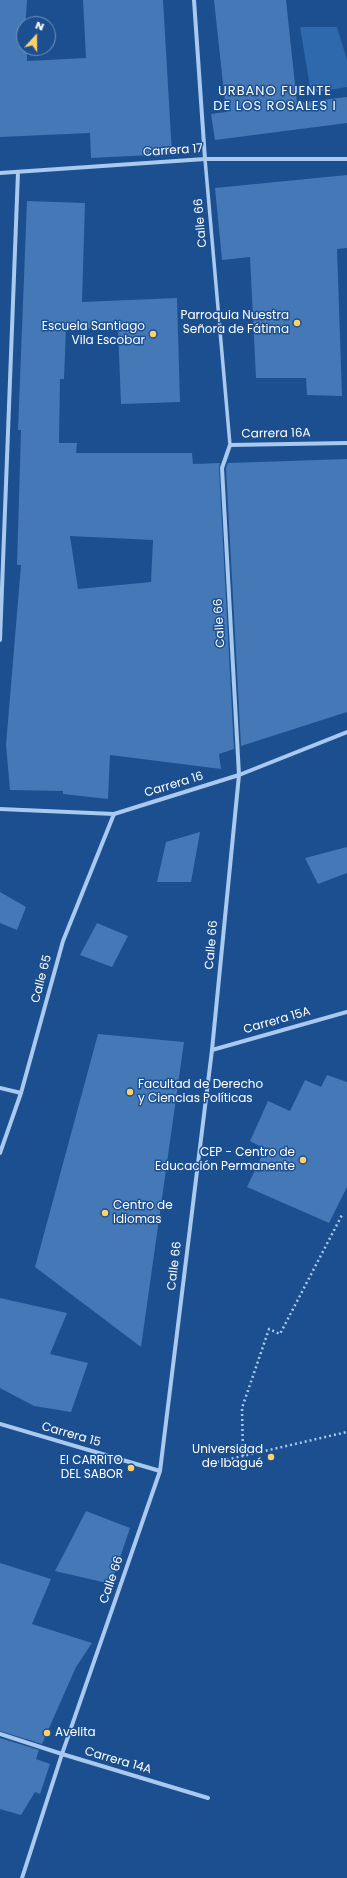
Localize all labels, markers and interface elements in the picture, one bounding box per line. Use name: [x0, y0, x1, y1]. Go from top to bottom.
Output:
north arrow: [16, 16, 56, 56]
text: N: [33, 17, 47, 35]
district label: URBANO FUENTE DE LOS ROSALES I: [213, 84, 337, 115]
street label: Carrera 17: [143, 142, 203, 160]
street label: Calle 66: [192, 198, 210, 248]
place label: Parroquia Nuestra Señora de Fátima: [180, 309, 289, 337]
marker: Parroquia Nuestra Señora de Fátima: [292, 318, 302, 328]
place label: Escuela Santiago Vila Escobar: [42, 320, 145, 348]
marker: Escuela Santiago Vila Escobar: [148, 329, 158, 339]
street label: Carrera 16A: [241, 426, 311, 442]
street label: Calle 66: [212, 598, 228, 648]
street label: Carrera 16: [143, 769, 205, 801]
street label: Calle 66: [203, 920, 221, 970]
street label: Calle 65: [29, 953, 55, 1005]
street label: Carrera 15A: [242, 1005, 312, 1037]
place label: Facultad de Derecho y Ciencias Políticas: [138, 1078, 263, 1106]
marker: Facultad de Derecho y Ciencias Políticas: [125, 1087, 135, 1097]
place label: CEP - Centro de Educación Permanente: [155, 1146, 295, 1174]
marker: CEP - Centro de Educación Permanente: [298, 1155, 308, 1165]
place label: Centro de Idiomas: [113, 1199, 173, 1227]
marker: Centro de Idiomas: [100, 1208, 110, 1218]
street label: Calle 66: [165, 1241, 185, 1291]
street label: Carrera 15: [40, 1420, 102, 1450]
place label: Universidad de Ibagué: [192, 1443, 263, 1471]
marker: Universidad de Ibagué: [266, 1452, 276, 1462]
place label: El CARRITO DEL SABOR: [60, 1454, 123, 1482]
marker: El CARRITO DEL SABOR: [126, 1463, 136, 1473]
street label: Calle 66: [97, 1554, 127, 1606]
place label: Avelita: [55, 1726, 96, 1740]
marker: Avelita: [42, 1728, 52, 1738]
street label: Carrera 14A: [83, 1745, 153, 1777]

